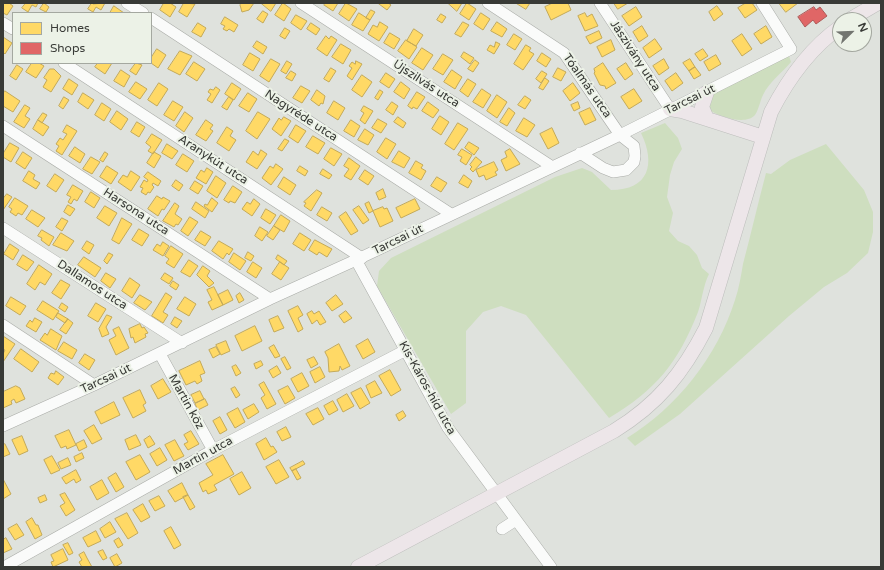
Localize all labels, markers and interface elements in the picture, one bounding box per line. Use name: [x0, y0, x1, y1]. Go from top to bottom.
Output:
legend: [12, 12, 152, 64]
north arrow: [832, 12, 872, 52]
street label: Jászivány utca: [607, 18, 663, 94]
text: Homes: [50, 21, 90, 35]
text: N: [855, 21, 870, 34]
text: Shops: [50, 41, 85, 55]
street label: Tóalmás utca: [560, 51, 614, 121]
street label: Újszilvás utca: [390, 57, 462, 111]
street label: Tarcsai út: [662, 82, 718, 118]
street label: Nagyréde utca: [262, 87, 340, 145]
street label: Aranykút utca: [175, 132, 251, 188]
street label: Harsona utca: [100, 185, 172, 239]
street label: Tarcsai út: [370, 222, 426, 258]
street label: Dallamos utca: [54, 257, 130, 313]
street label: Kis-Káros-híd utca: [395, 339, 459, 437]
street label: Tarcsai út: [78, 361, 134, 397]
street label: Martin köz: [165, 372, 207, 432]
street label: Martin utca: [171, 434, 235, 478]

